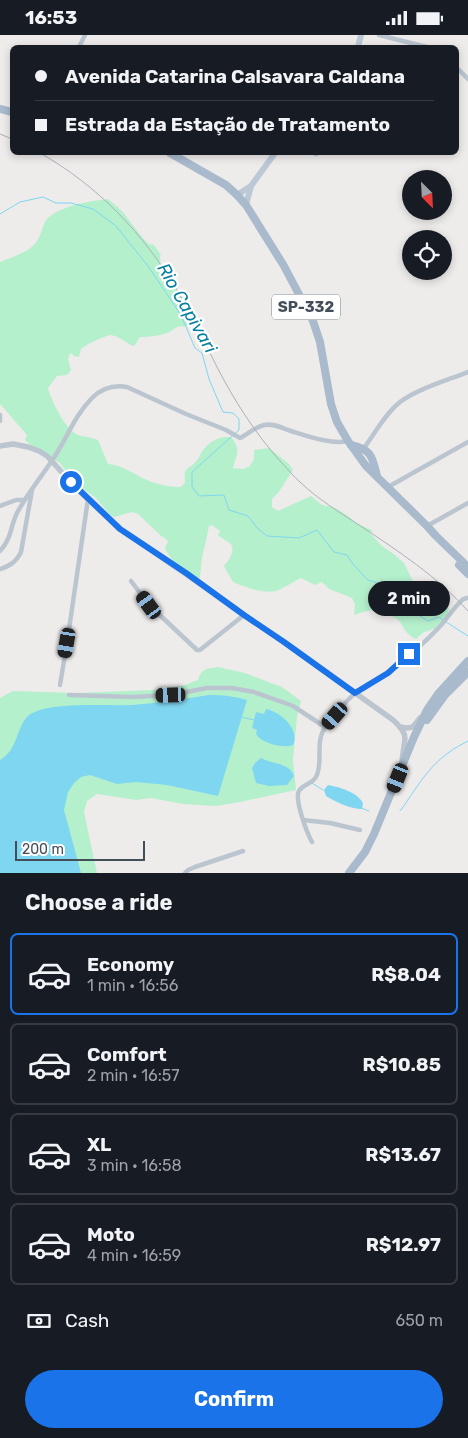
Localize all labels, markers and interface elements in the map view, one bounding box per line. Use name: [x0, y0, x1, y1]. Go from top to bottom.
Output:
text: 16:53: [25, 6, 77, 29]
text: Avenida Catarina Calsavara Caldana: [65, 65, 405, 88]
text: Estrada da Estação de Tratamento: [65, 113, 390, 136]
north arrow: [402, 170, 452, 220]
map controls: [402, 170, 452, 280]
button: locate: [402, 230, 452, 280]
water label: Rio Capivari: [152, 259, 222, 357]
road number: SP-332: [272, 295, 340, 319]
route start: [60, 471, 82, 493]
callout: 2 min: [368, 581, 450, 617]
car: [134, 588, 163, 622]
text: 2 min: [387, 589, 431, 608]
car: [57, 627, 76, 659]
route end: [398, 643, 420, 665]
car: [155, 687, 186, 703]
car: [319, 700, 350, 732]
car: [385, 761, 410, 795]
scale bar: [15, 838, 145, 861]
text: 200 m: [22, 841, 64, 858]
text: Choose a ride: [25, 889, 172, 916]
icon: car: [27, 952, 72, 997]
text: Economy: [87, 953, 174, 976]
text: R$8.04: [371, 963, 441, 986]
text: 1 min · 16:56: [87, 976, 178, 995]
icon: car: [27, 1042, 72, 1087]
text: Comfort: [87, 1043, 167, 1066]
text: R$10.85: [363, 1053, 441, 1076]
text: 2 min · 16:57: [87, 1066, 180, 1085]
icon: car: [27, 1132, 72, 1177]
text: XL: [87, 1133, 111, 1156]
text: R$13.67: [365, 1143, 441, 1166]
text: 3 min · 16:58: [87, 1156, 182, 1175]
icon: car: [27, 1222, 72, 1267]
text: Moto: [87, 1223, 135, 1246]
text: R$12.97: [366, 1233, 441, 1256]
text: 4 min · 16:59: [87, 1246, 181, 1265]
icon: cash: [25, 1307, 53, 1335]
text: Cash: [65, 1309, 109, 1332]
text: 650 m: [396, 1311, 443, 1330]
button: Confirm: [25, 1370, 443, 1428]

